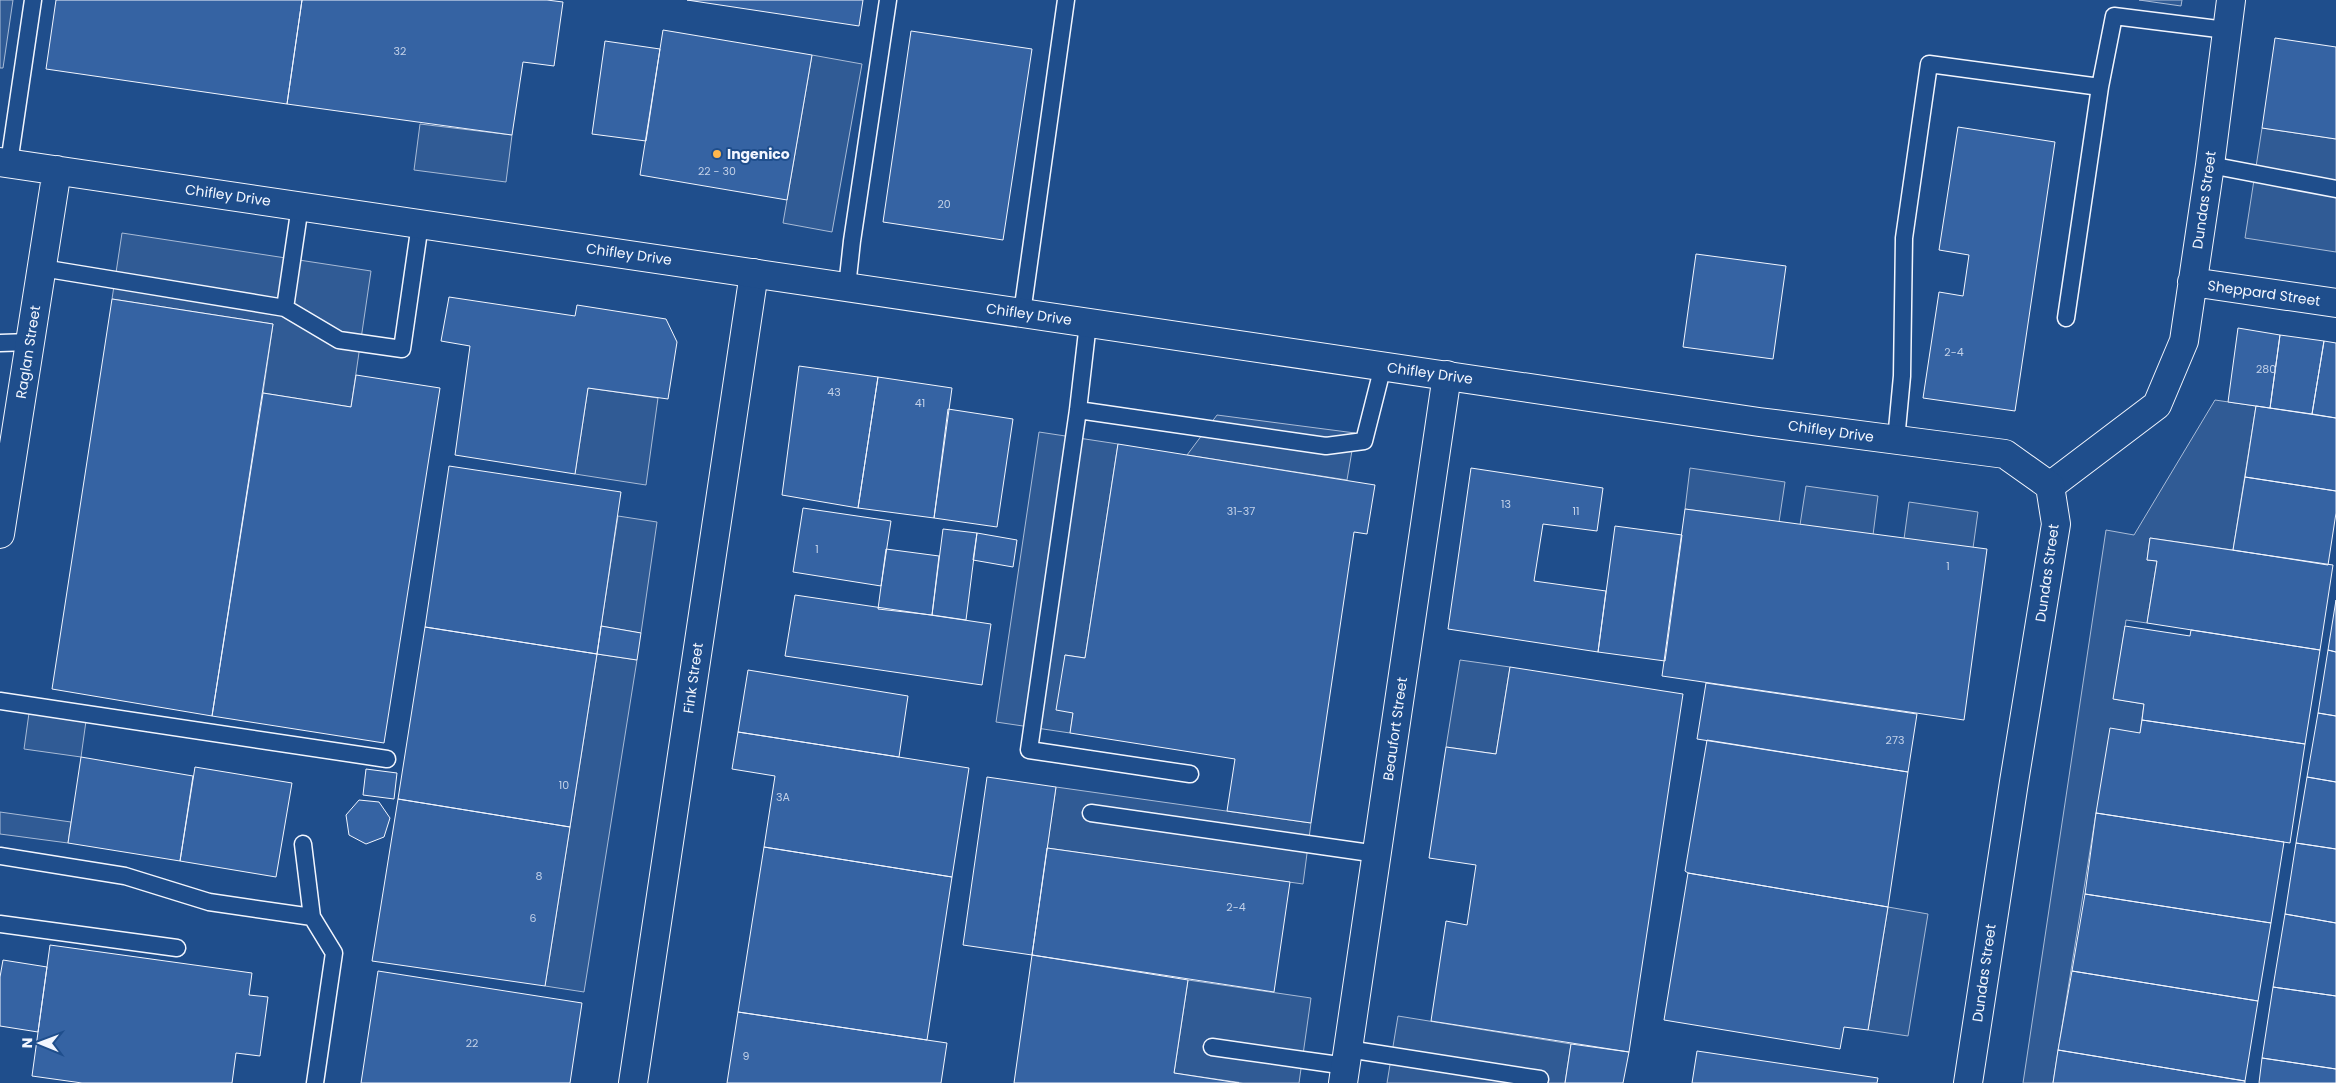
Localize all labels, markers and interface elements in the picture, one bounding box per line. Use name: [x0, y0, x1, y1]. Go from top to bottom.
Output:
house number: 32: [394, 43, 406, 59]
place label: Ingenico: [727, 144, 790, 164]
marker: Ingenico: [711, 148, 723, 160]
street label: Dundas Street: [2187, 150, 2221, 250]
house number: 22 - 30: [698, 163, 736, 179]
street label: Chifley Drive: [184, 179, 273, 211]
house number: 20: [937, 196, 951, 212]
street label: Chifley Drive: [585, 238, 674, 270]
street label: Sheppard Street: [2206, 275, 2322, 311]
street label: Chifley Drive: [985, 298, 1074, 330]
street label: Raglan Street: [11, 304, 45, 400]
house number: 2-4: [1944, 344, 1964, 360]
street label: Chifley Drive: [1386, 357, 1475, 389]
house number: 280: [2256, 361, 2276, 377]
house number: 43: [827, 384, 841, 400]
house number: 41: [915, 395, 925, 411]
street label: Chifley Drive: [1787, 415, 1876, 447]
house number: 13: [1501, 496, 1511, 512]
house number: 31-37: [1227, 503, 1255, 519]
house number: 11: [1572, 503, 1580, 519]
street label: Dundas Street: [2030, 523, 2064, 623]
house number: 1: [815, 541, 819, 557]
house number: 1: [1946, 558, 1950, 574]
street label: Fink Street: [678, 641, 708, 715]
street label: Beaufort Street: [1378, 676, 1412, 782]
house number: 273: [1886, 732, 1904, 748]
house number: 10: [559, 777, 569, 793]
house number: 3A: [776, 789, 791, 805]
house number: 8: [536, 868, 543, 884]
house number: 2-4: [1226, 899, 1246, 915]
house number: 6: [530, 910, 537, 926]
street label: Dundas Street: [1967, 923, 2001, 1023]
north arrow: [15, 1018, 65, 1068]
house number: 22: [466, 1035, 478, 1051]
text: N: [17, 1037, 37, 1048]
house number: 9: [743, 1048, 750, 1064]

